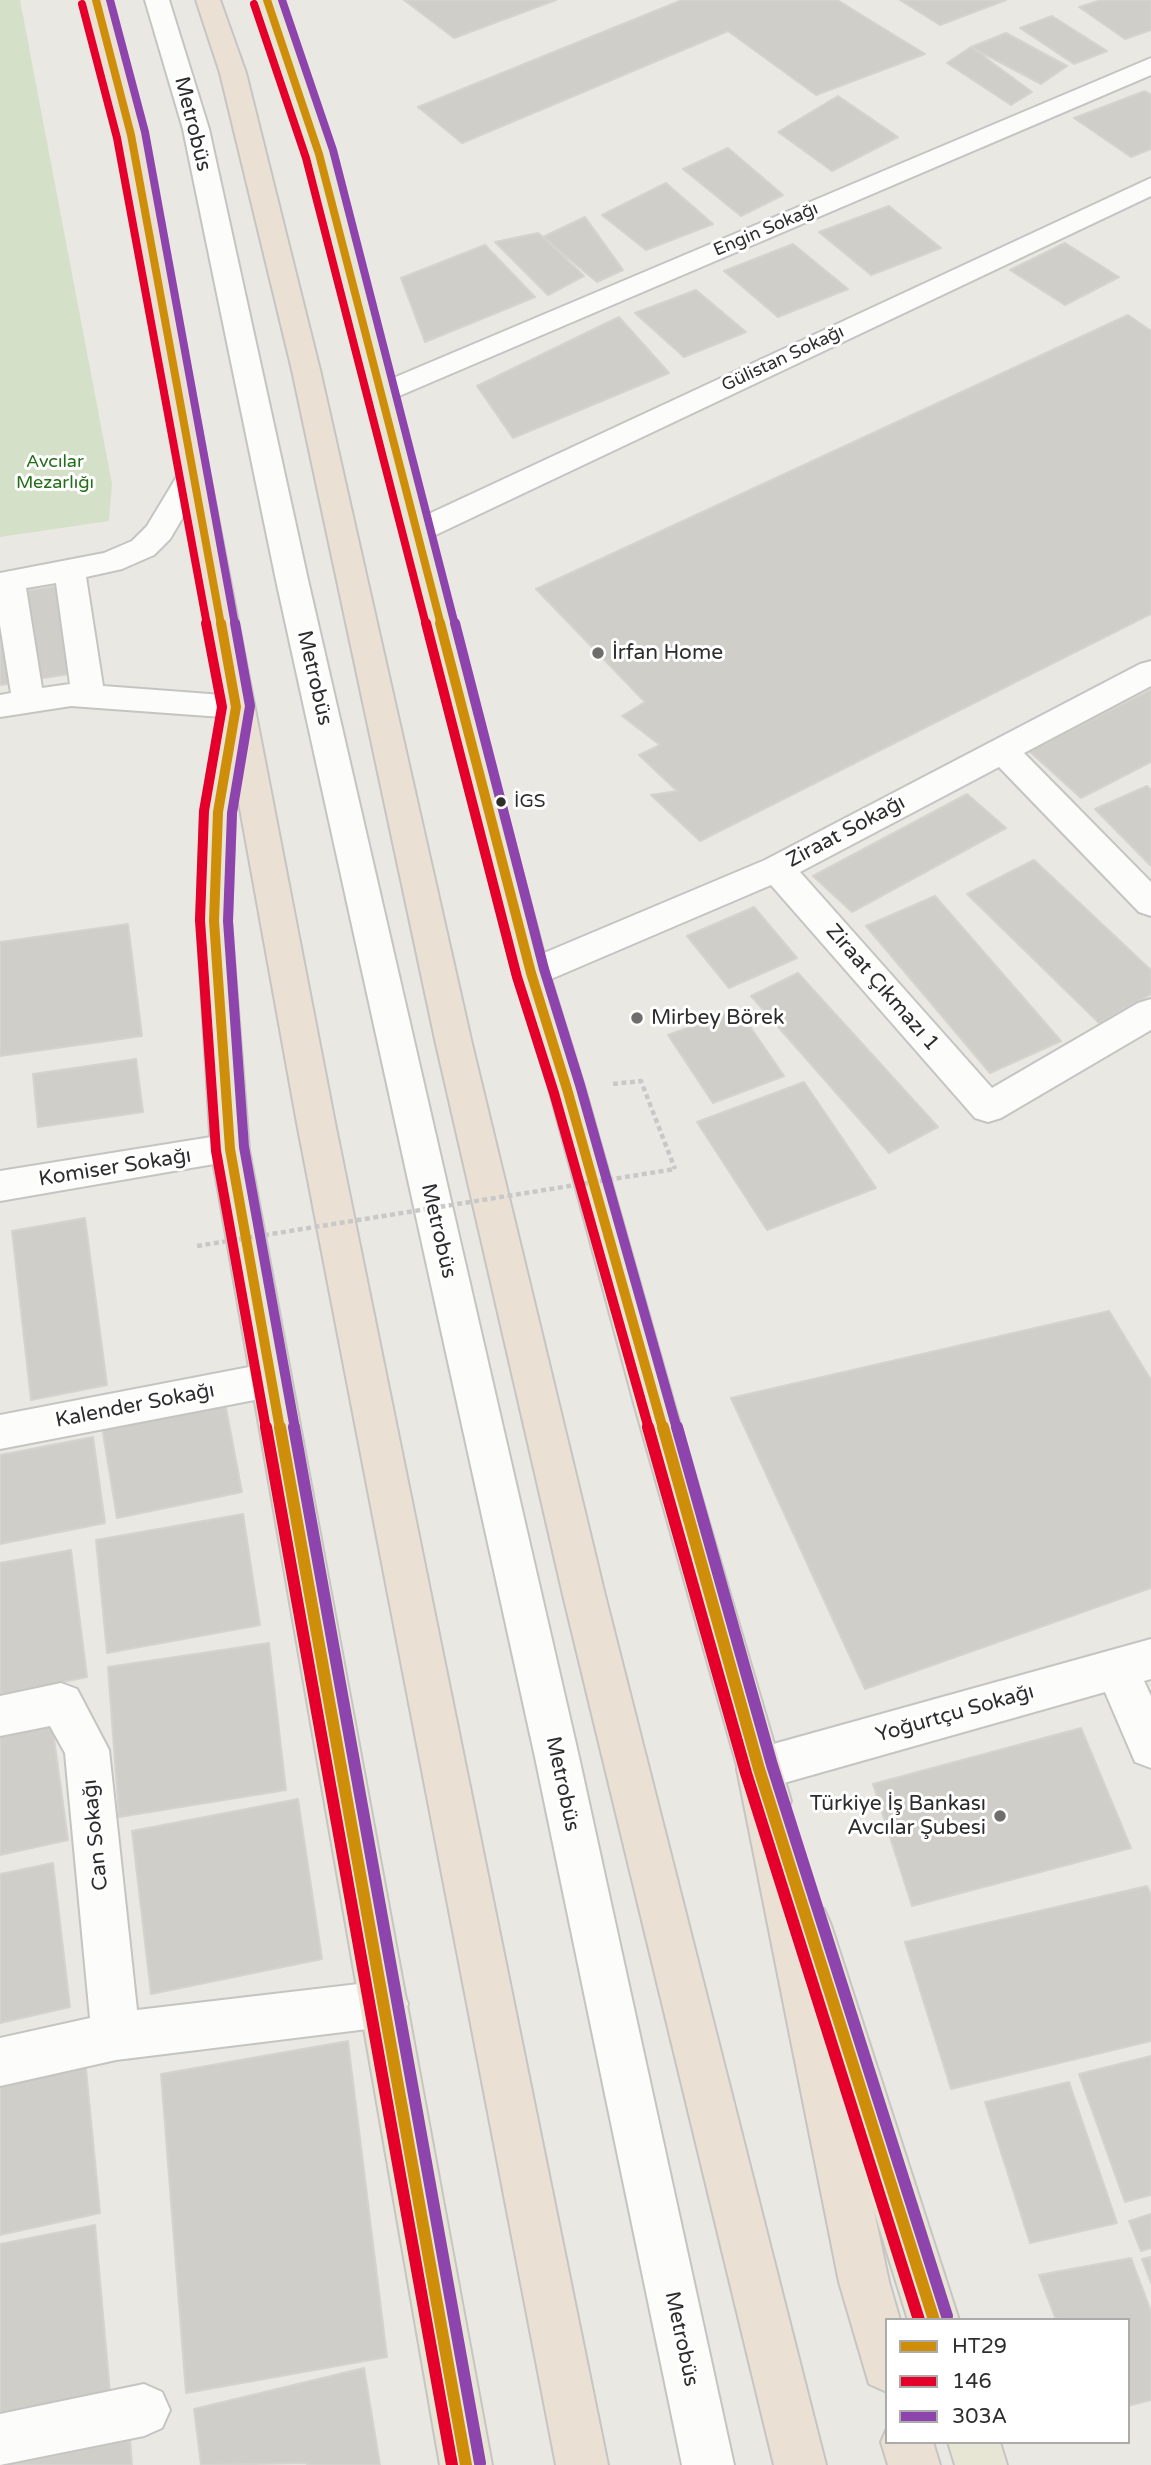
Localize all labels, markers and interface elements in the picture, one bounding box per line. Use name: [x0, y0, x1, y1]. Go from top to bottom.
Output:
street label: Metrobüs: [168, 74, 216, 174]
street label: Engin Sokağı: [710, 198, 822, 262]
street label: Gülistan Sokağı: [718, 321, 848, 397]
park label: Avcılar Mezarlığı: [16, 451, 94, 494]
street label: Metrobüs: [291, 628, 337, 728]
place label: İrfan Home: [612, 640, 723, 666]
marker: İrfan Home: [590, 645, 606, 661]
street label: Ziraat Sokağı: [782, 790, 910, 874]
place label: İGS: [514, 791, 546, 813]
marker: İGS: [494, 795, 508, 809]
street label: Ziraat Çıkmazı 1: [820, 919, 944, 1057]
place label: Mirbey Börek: [651, 1005, 784, 1031]
marker: Mirbey Börek: [629, 1010, 645, 1026]
street label: Komiser Sokağı: [37, 1144, 193, 1192]
street label: Metrobüs: [415, 1181, 461, 1281]
street label: Kalender Sokağı: [53, 1378, 217, 1434]
street label: Yoğurtçu Sokağı: [873, 1679, 1037, 1749]
street label: Metrobüs: [540, 1734, 584, 1834]
street label: Can Sokağı: [78, 1778, 114, 1892]
place label: Türkiye İş Bankası Avcılar Şubesi: [810, 1791, 986, 1841]
marker: Türkiye İş Bankası Avcılar Şubesi: [992, 1808, 1008, 1824]
street label: Metrobüs: [659, 2289, 703, 2389]
legend: [885, 2318, 1130, 2444]
text: HT29: [952, 2334, 1007, 2359]
text: 146: [952, 2369, 992, 2394]
text: 303A: [952, 2404, 1007, 2429]

